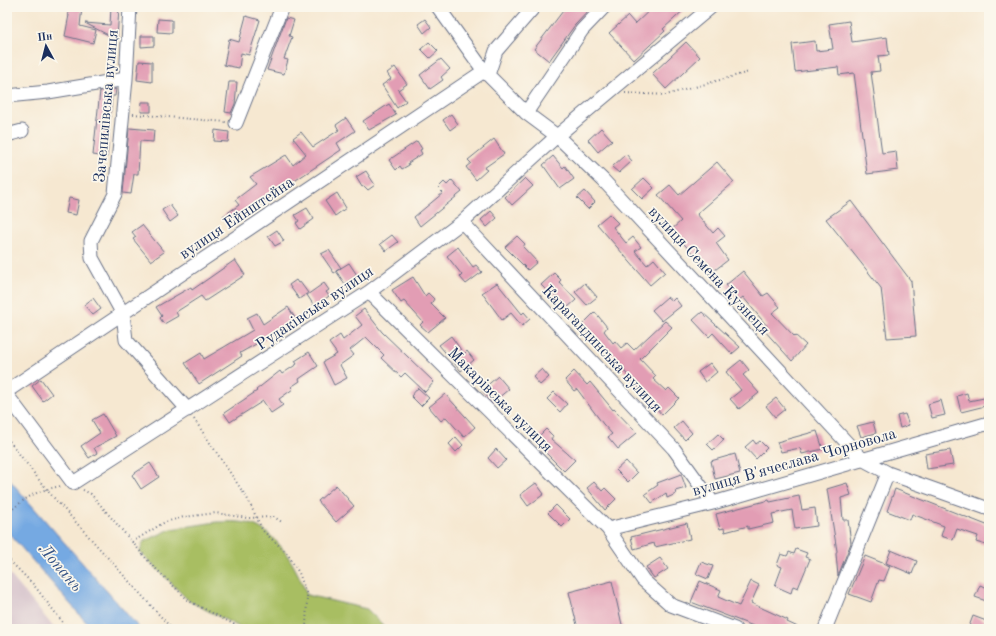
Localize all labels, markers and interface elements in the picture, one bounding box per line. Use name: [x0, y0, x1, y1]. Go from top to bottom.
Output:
north arrow: [26, 26, 66, 66]
street label: Зачепилівська вулиця: [92, 29, 122, 183]
text: Пн: [37, 31, 53, 44]
street label: вулиця Ейнштейна: [177, 174, 297, 263]
street label: вулиця Семена Кузнеця: [645, 204, 772, 339]
street label: Рудаківська вулиця: [254, 264, 377, 354]
street label: Карагандинська вулиця: [539, 283, 664, 416]
street label: Макарівська вулиця: [444, 345, 555, 456]
street label: вулиця В'ячеслава Чорновола: [691, 426, 898, 500]
water label: Лопань: [35, 541, 85, 595]

